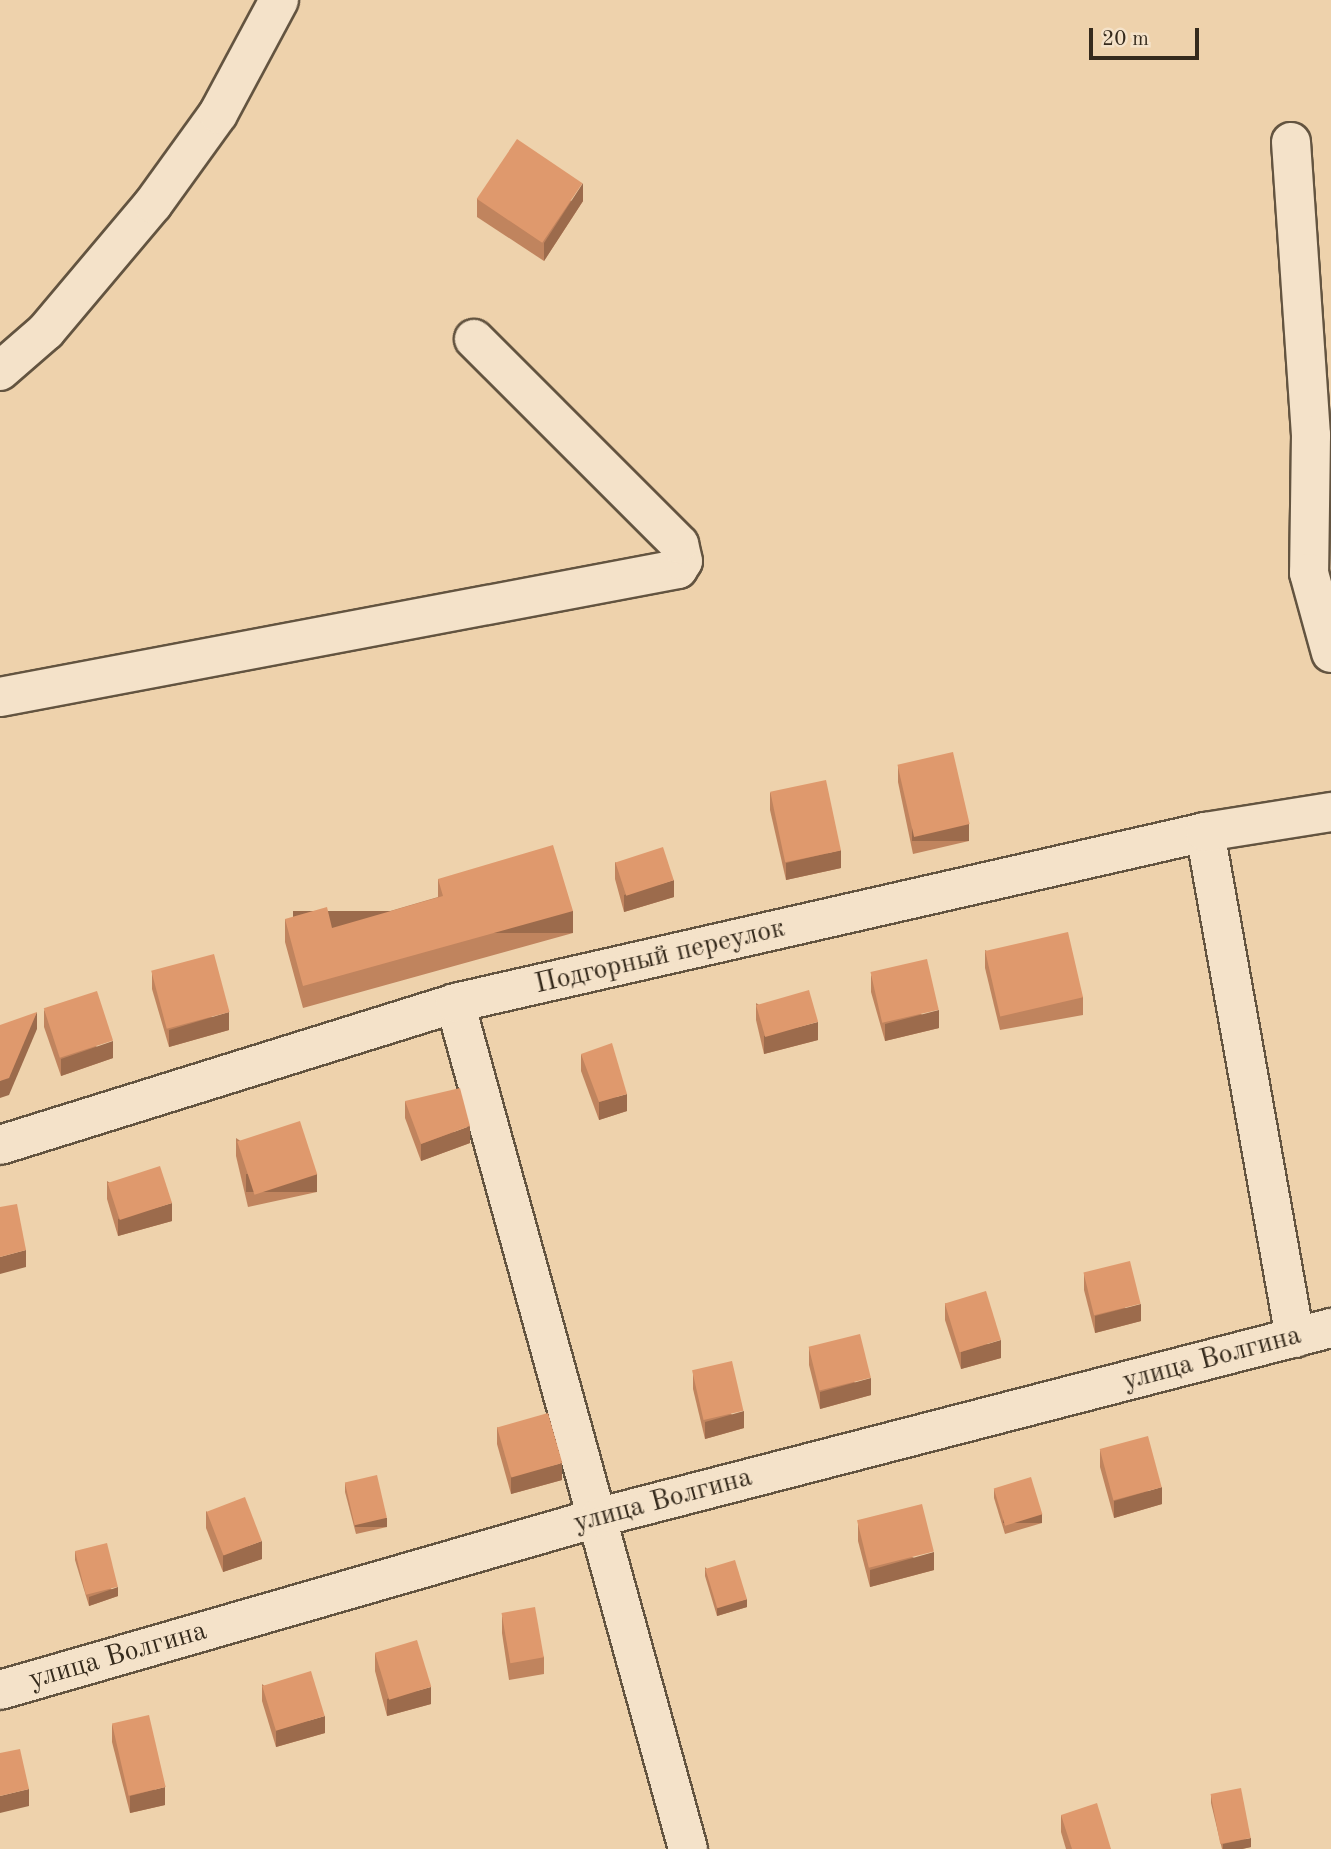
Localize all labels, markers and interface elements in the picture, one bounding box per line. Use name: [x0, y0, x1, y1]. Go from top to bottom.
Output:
scale bar: [1093, 14, 1203, 58]
text: 20 m: [1102, 29, 1149, 50]
street label: Подгорный переулок: [532, 912, 788, 1002]
street label: улица Волгина: [1119, 1319, 1305, 1399]
street label: улица Волгина: [570, 1461, 756, 1541]
street label: улица Волгина: [25, 1615, 211, 1697]

